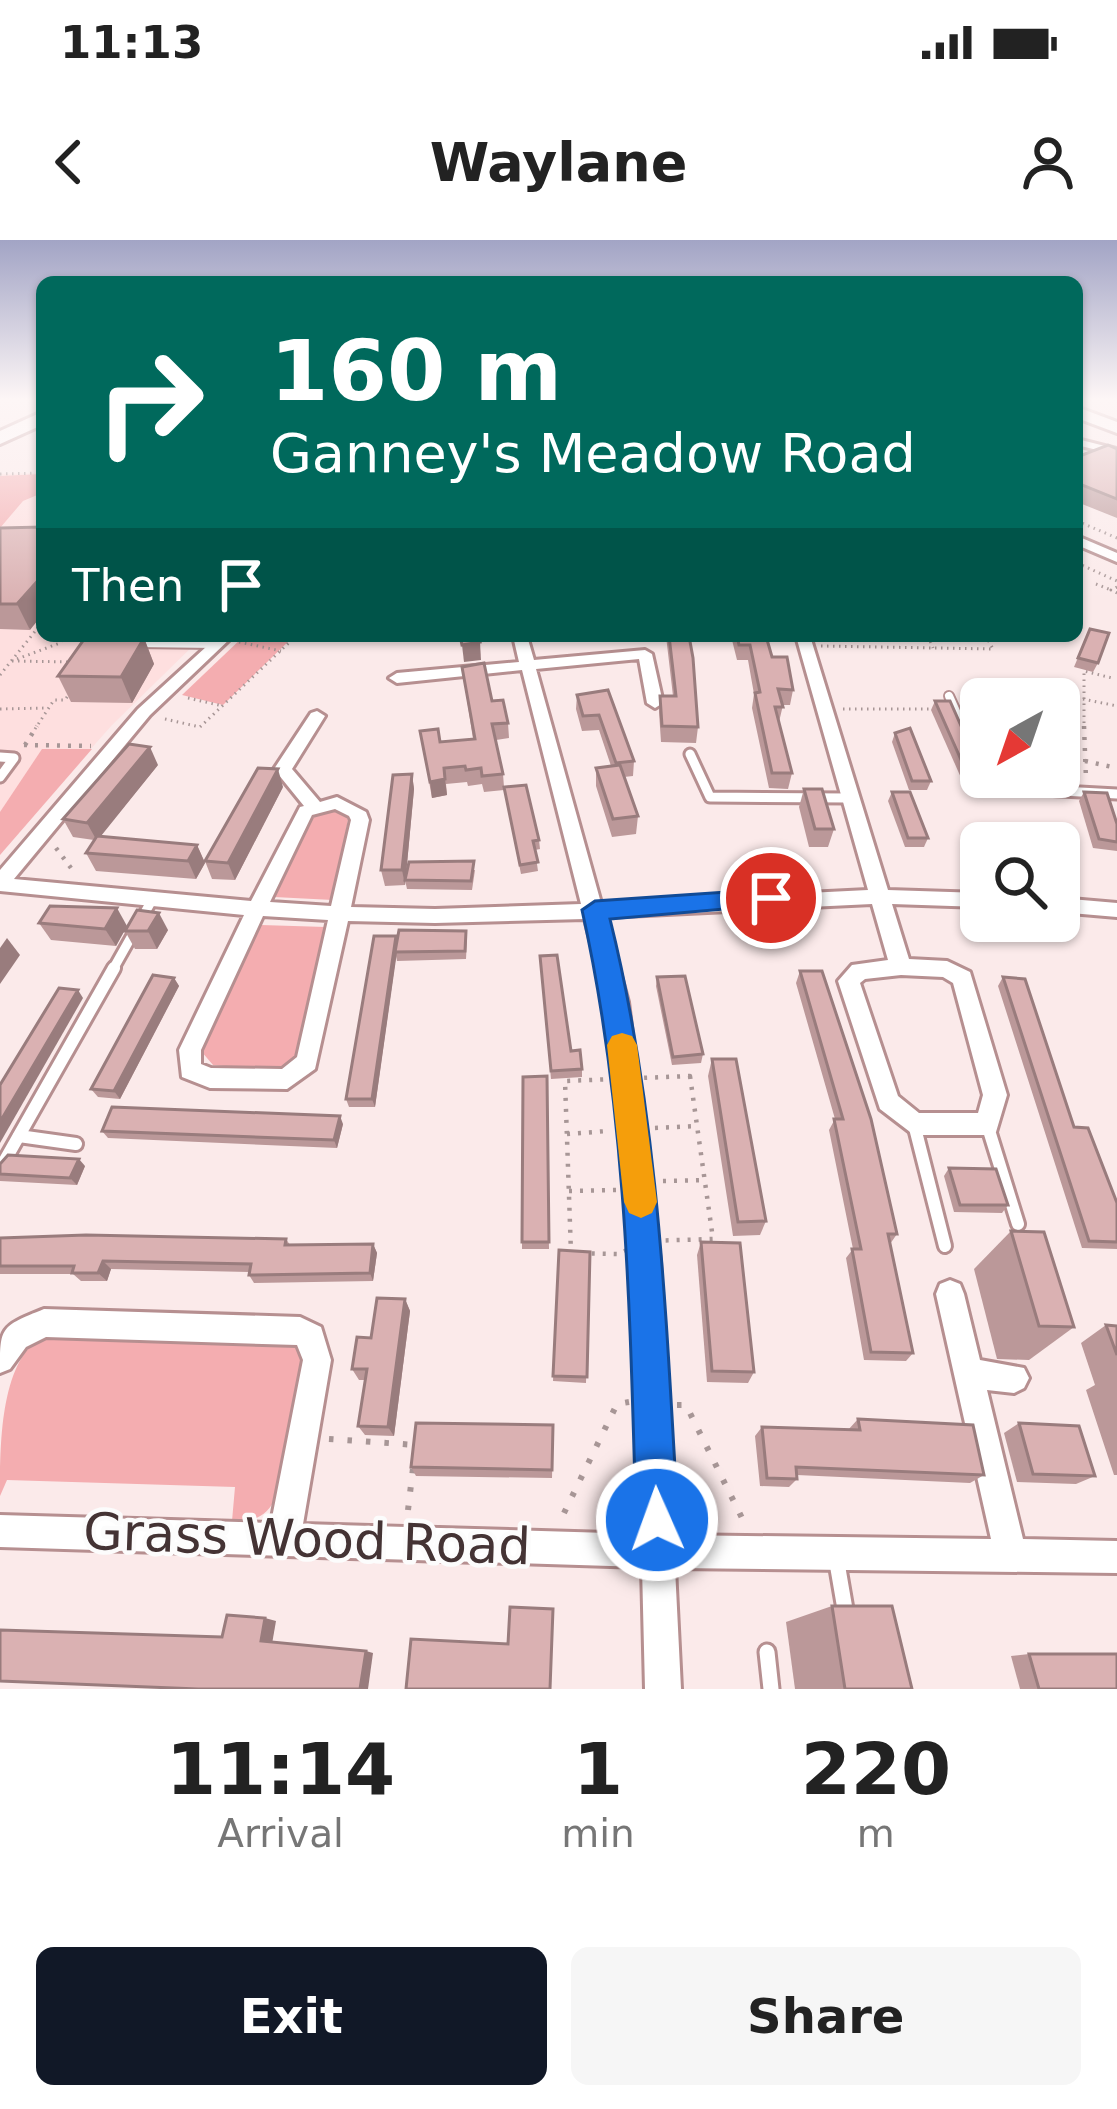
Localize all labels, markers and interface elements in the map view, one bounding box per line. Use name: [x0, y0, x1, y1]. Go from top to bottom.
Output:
text: 11:13: [60, 16, 203, 69]
icon: back: [36, 129, 102, 195]
icon: person: [1015, 129, 1081, 195]
text: Waylane: [430, 131, 687, 194]
text: 160 m: [270, 322, 562, 420]
icon: right: [72, 324, 228, 480]
text: Ganney's Meadow Road: [270, 422, 916, 485]
icon: arrive: [208, 552, 274, 618]
text: Then: [72, 559, 184, 612]
north arrow: [960, 678, 1080, 798]
map controls: [960, 678, 1080, 942]
button: search: [960, 822, 1080, 942]
pin: [720, 847, 822, 949]
icon: arrive: [738, 865, 804, 931]
position arrow: [594, 1457, 720, 1583]
street label: Grass Wood Road: [82, 1502, 532, 1576]
text: 11:14: [166, 1727, 395, 1811]
text: 1: [573, 1727, 623, 1811]
text: 220: [801, 1727, 951, 1811]
text: Arrival: [217, 1811, 344, 1856]
text: min: [561, 1811, 635, 1856]
text: m: [857, 1811, 895, 1856]
button: Exit: [36, 1947, 547, 2085]
button: Share: [571, 1947, 1081, 2085]

